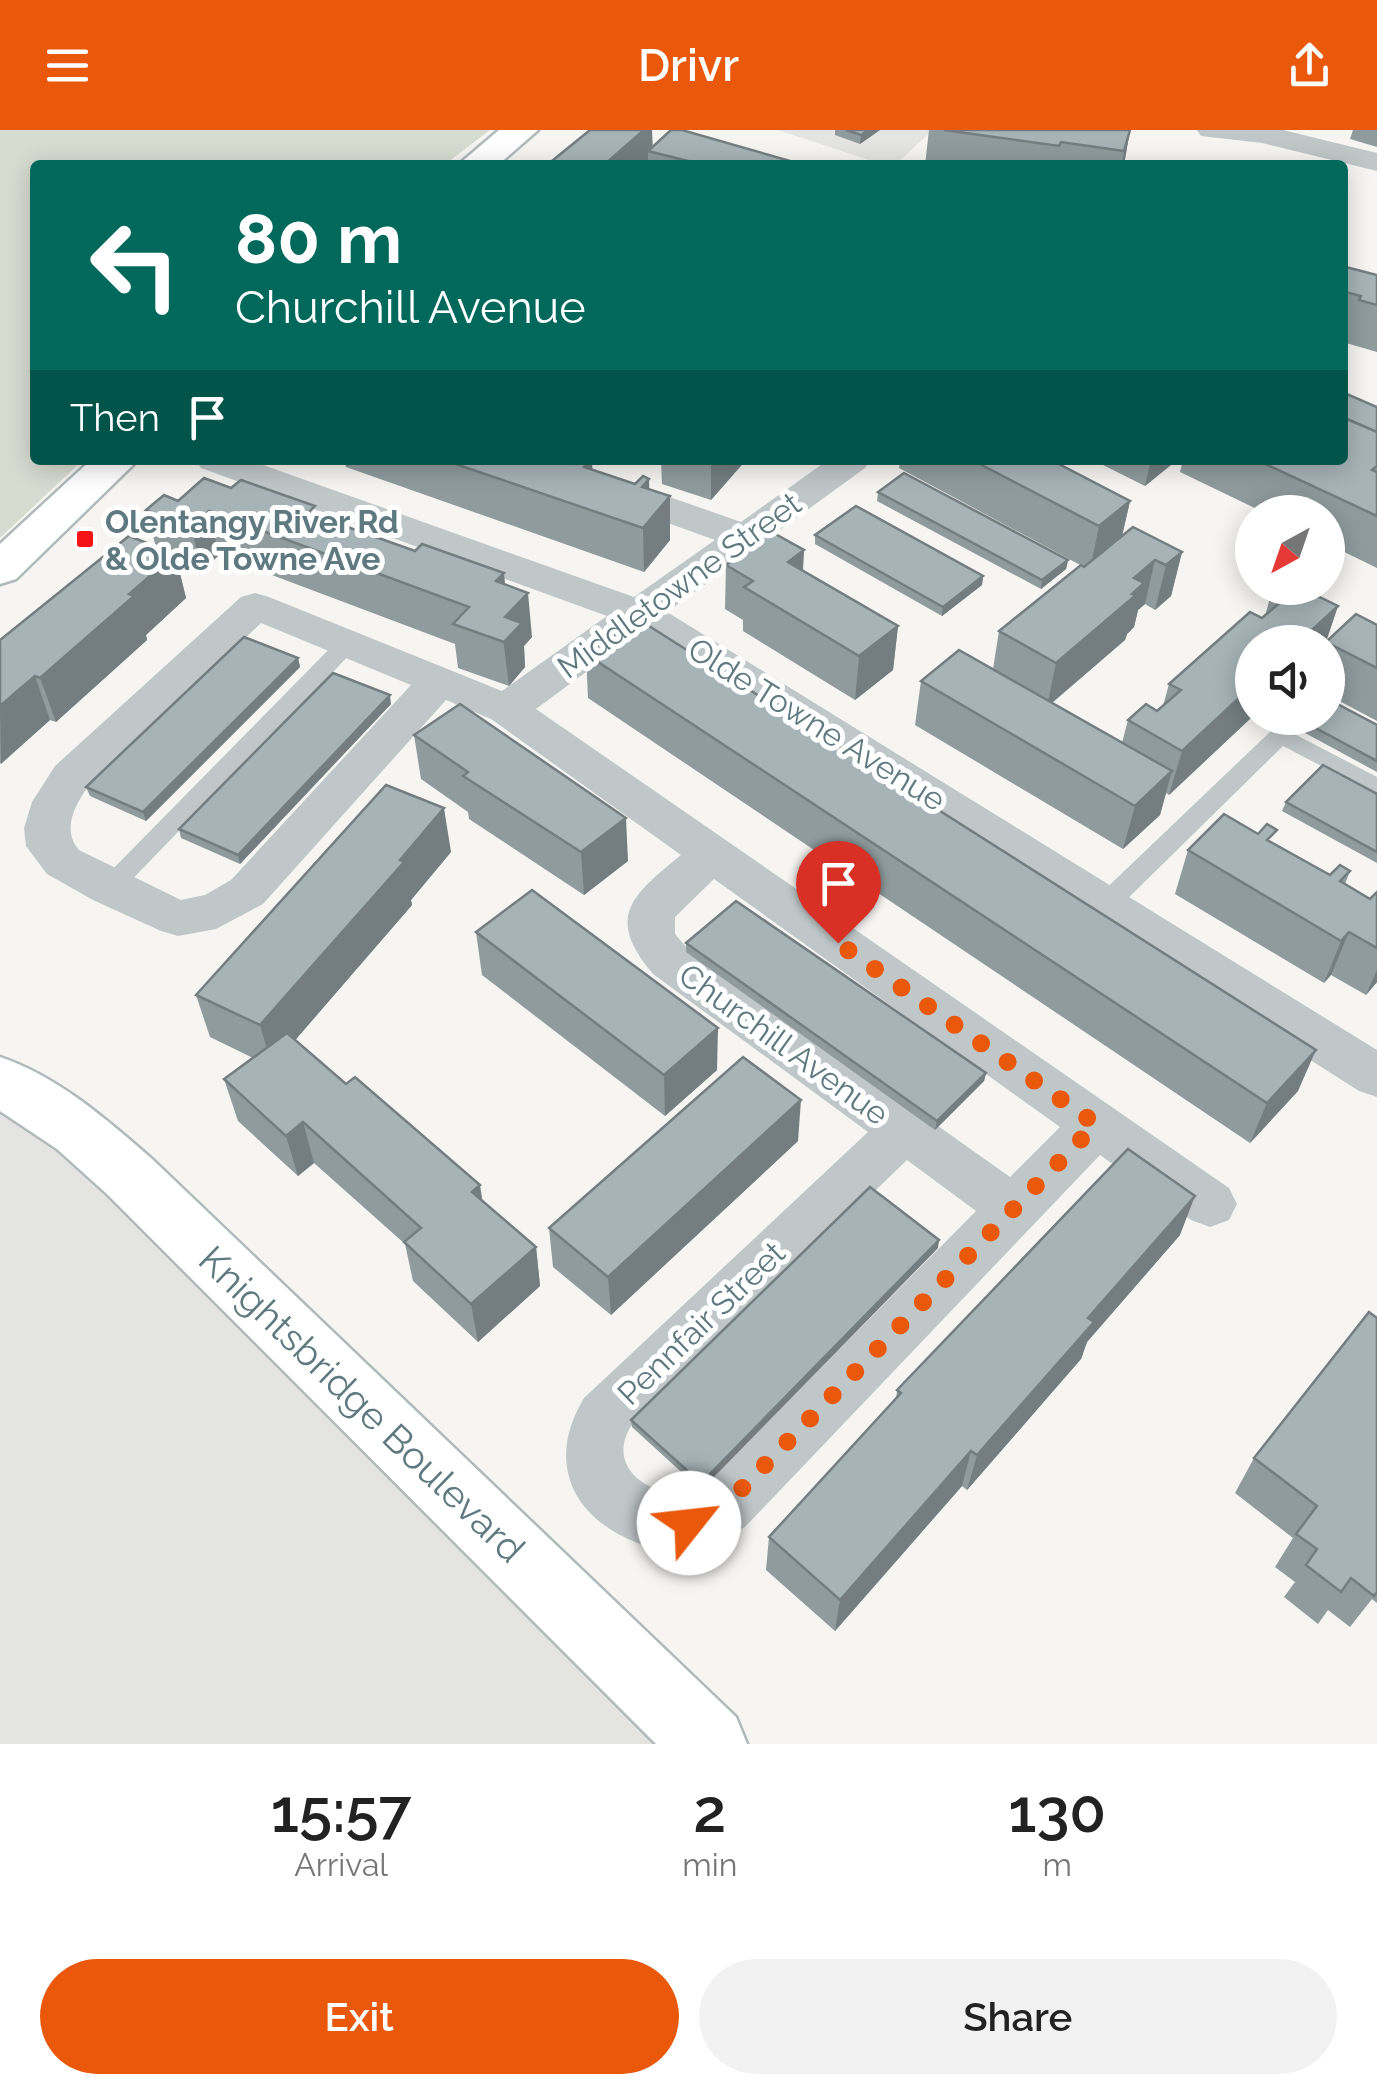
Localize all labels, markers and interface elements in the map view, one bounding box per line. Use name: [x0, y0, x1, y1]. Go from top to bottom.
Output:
icon: menu: [40, 38, 95, 93]
icon: share: [1282, 38, 1337, 93]
text: Drivr: [638, 39, 739, 92]
text: 80 m: [235, 197, 402, 279]
icon: left: [70, 200, 200, 330]
text: Churchill Avenue: [235, 281, 586, 334]
icon: arrive: [180, 390, 235, 445]
text: Then: [70, 395, 160, 440]
street label: Middletowne Street: [550, 484, 808, 686]
north arrow: [1235, 495, 1345, 605]
map controls: [1235, 495, 1345, 735]
place label: Olentangy River Rd & Olde Towne Ave: [105, 503, 399, 577]
marker: Olentangy River Rd & Olde Towne Ave: [74, 528, 96, 550]
button: sound: [1235, 625, 1345, 735]
street label: Olde Towne Avenue: [682, 630, 952, 818]
pin: [796, 841, 881, 944]
icon: arrive: [811, 856, 866, 911]
street label: Churchill Avenue: [672, 956, 896, 1132]
street label: Pennfair Street: [610, 1234, 792, 1412]
street label: Knightsbridge Boulevard: [190, 1237, 534, 1571]
position arrow: [637, 1471, 741, 1575]
text: 15:57: [271, 1776, 411, 1846]
text: 2: [693, 1776, 726, 1846]
text: 130: [1008, 1776, 1106, 1846]
text: Arrival: [294, 1846, 388, 1883]
text: min: [682, 1846, 737, 1883]
text: m: [1042, 1846, 1072, 1883]
button: Exit: [40, 1959, 679, 2074]
button: Share: [699, 1959, 1337, 2074]

